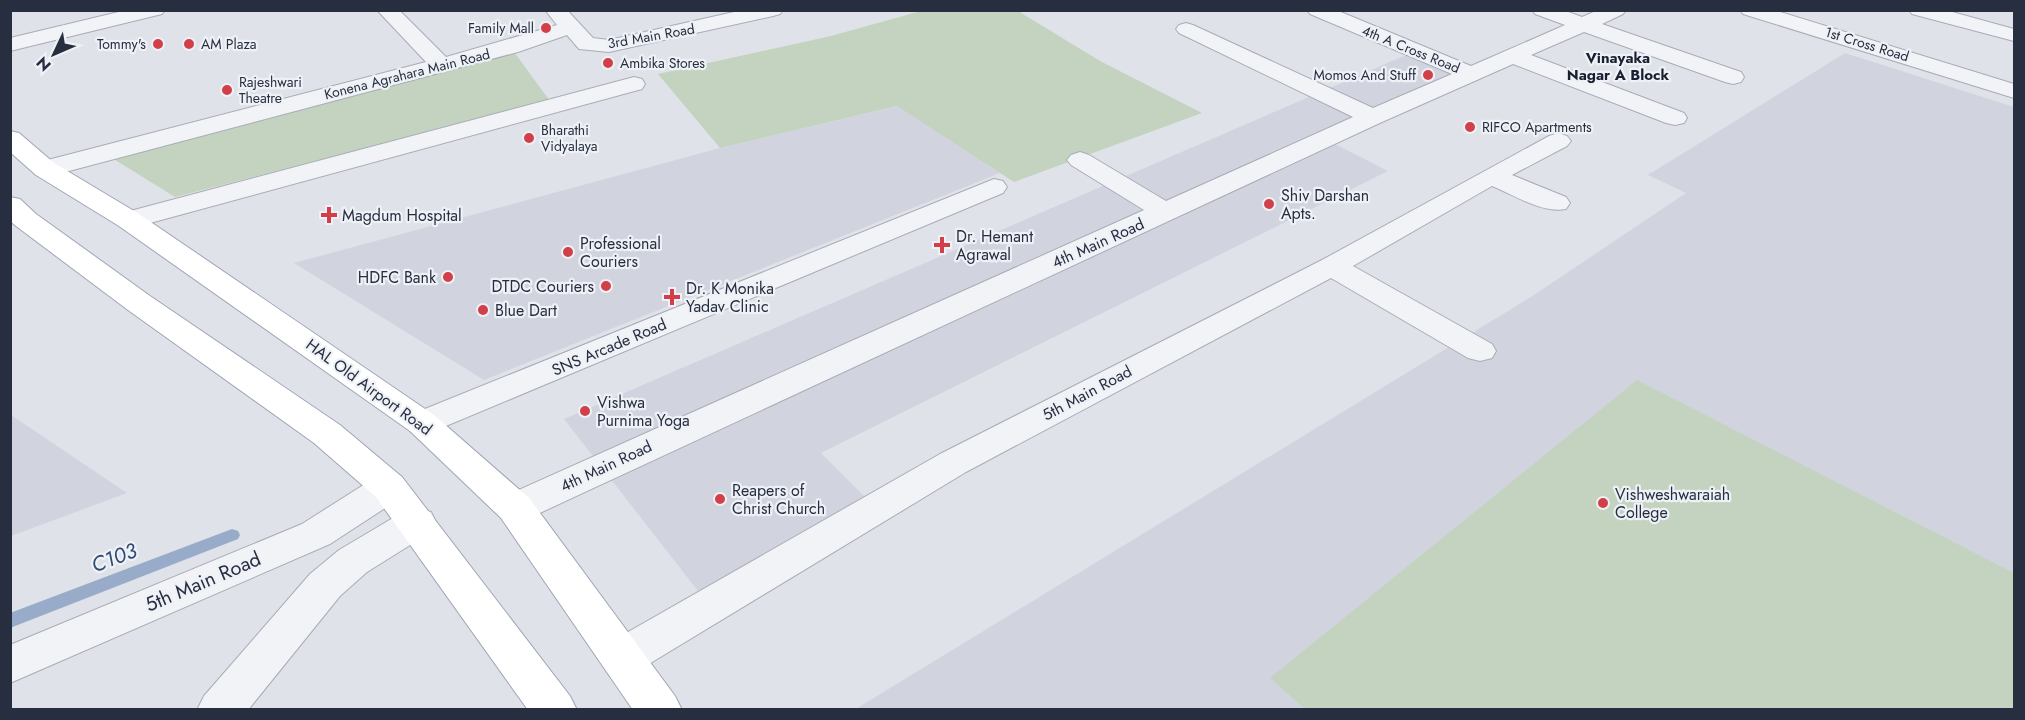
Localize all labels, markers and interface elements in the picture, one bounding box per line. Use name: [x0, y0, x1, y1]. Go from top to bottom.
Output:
place label: Family Mall: [468, 18, 534, 38]
street label: 3rd Main Road: [606, 19, 696, 53]
street label: 4th A Cross Road: [1359, 20, 1463, 78]
marker: Family Mall: [539, 21, 553, 35]
street label: 1st Cross Road: [1822, 22, 1912, 66]
north arrow: [24, 24, 84, 84]
place label: Tommy's: [97, 34, 146, 54]
place label: AM Plaza: [201, 34, 257, 54]
marker: Tommy's: [151, 37, 165, 51]
marker: AM Plaza: [182, 37, 196, 51]
street label: Konena Agrahara Main Road: [322, 44, 492, 104]
district label: Vinayaka Nagar A Block: [1567, 47, 1670, 86]
text: N: [31, 52, 56, 77]
place label: Ambika Stores: [620, 53, 705, 73]
marker: Ambika Stores: [601, 56, 615, 70]
place label: Momos And Stuff: [1313, 65, 1417, 85]
marker: Momos And Stuff: [1421, 68, 1435, 82]
place label: Rajeshwari Theatre: [239, 72, 302, 108]
marker: Rajeshwari Theatre: [220, 83, 234, 97]
place label: RIFCO Apartments: [1482, 117, 1592, 137]
place label: Bharathi Vidyalaya: [541, 120, 598, 156]
marker: RIFCO Apartments: [1463, 120, 1477, 134]
marker: Bharathi Vidyalaya: [522, 131, 536, 145]
place label: Shiv Darshan Apts.: [1281, 184, 1369, 225]
marker: Shiv Darshan Apts.: [1262, 197, 1276, 211]
place label: Magdum Hospital: [342, 204, 462, 227]
marker: Magdum Hospital: [320, 206, 338, 224]
street label: 4th Main Road: [1048, 212, 1148, 274]
place label: Dr. Hemant Agrawal: [956, 225, 1033, 266]
place label: Professional Couriers: [580, 232, 661, 273]
marker: Dr. Hemant Agrawal: [933, 236, 951, 254]
marker: Professional Couriers: [561, 245, 575, 259]
place label: HDFC Bank: [358, 266, 437, 289]
marker: HDFC Bank: [441, 270, 455, 284]
place label: DTDC Couriers: [492, 275, 594, 298]
place label: Dr. K Monika Yadav Clinic: [686, 277, 774, 318]
marker: DTDC Couriers: [599, 279, 613, 293]
marker: Dr. K Monika Yadav Clinic: [663, 288, 681, 306]
place label: Blue Dart: [495, 299, 557, 322]
marker: Blue Dart: [476, 303, 490, 317]
street label: SNS Arcade Road: [548, 312, 670, 382]
street label: HAL Old Airport Road: [301, 333, 437, 441]
street label: 5th Main Road: [1038, 360, 1136, 426]
place label: Vishwa Purnima Yoga: [597, 391, 690, 432]
marker: Vishwa Purnima Yoga: [578, 404, 592, 418]
street label: 4th Main Road: [556, 435, 656, 497]
place label: Reapers of Christ Church: [732, 479, 825, 520]
place label: Vishweshwaraiah College: [1615, 483, 1730, 524]
marker: Reapers of Christ Church: [713, 492, 727, 506]
marker: Vishweshwaraiah College: [1596, 496, 1610, 510]
water label: C103: [87, 535, 142, 580]
street label: 5th Main Road: [141, 545, 265, 619]

